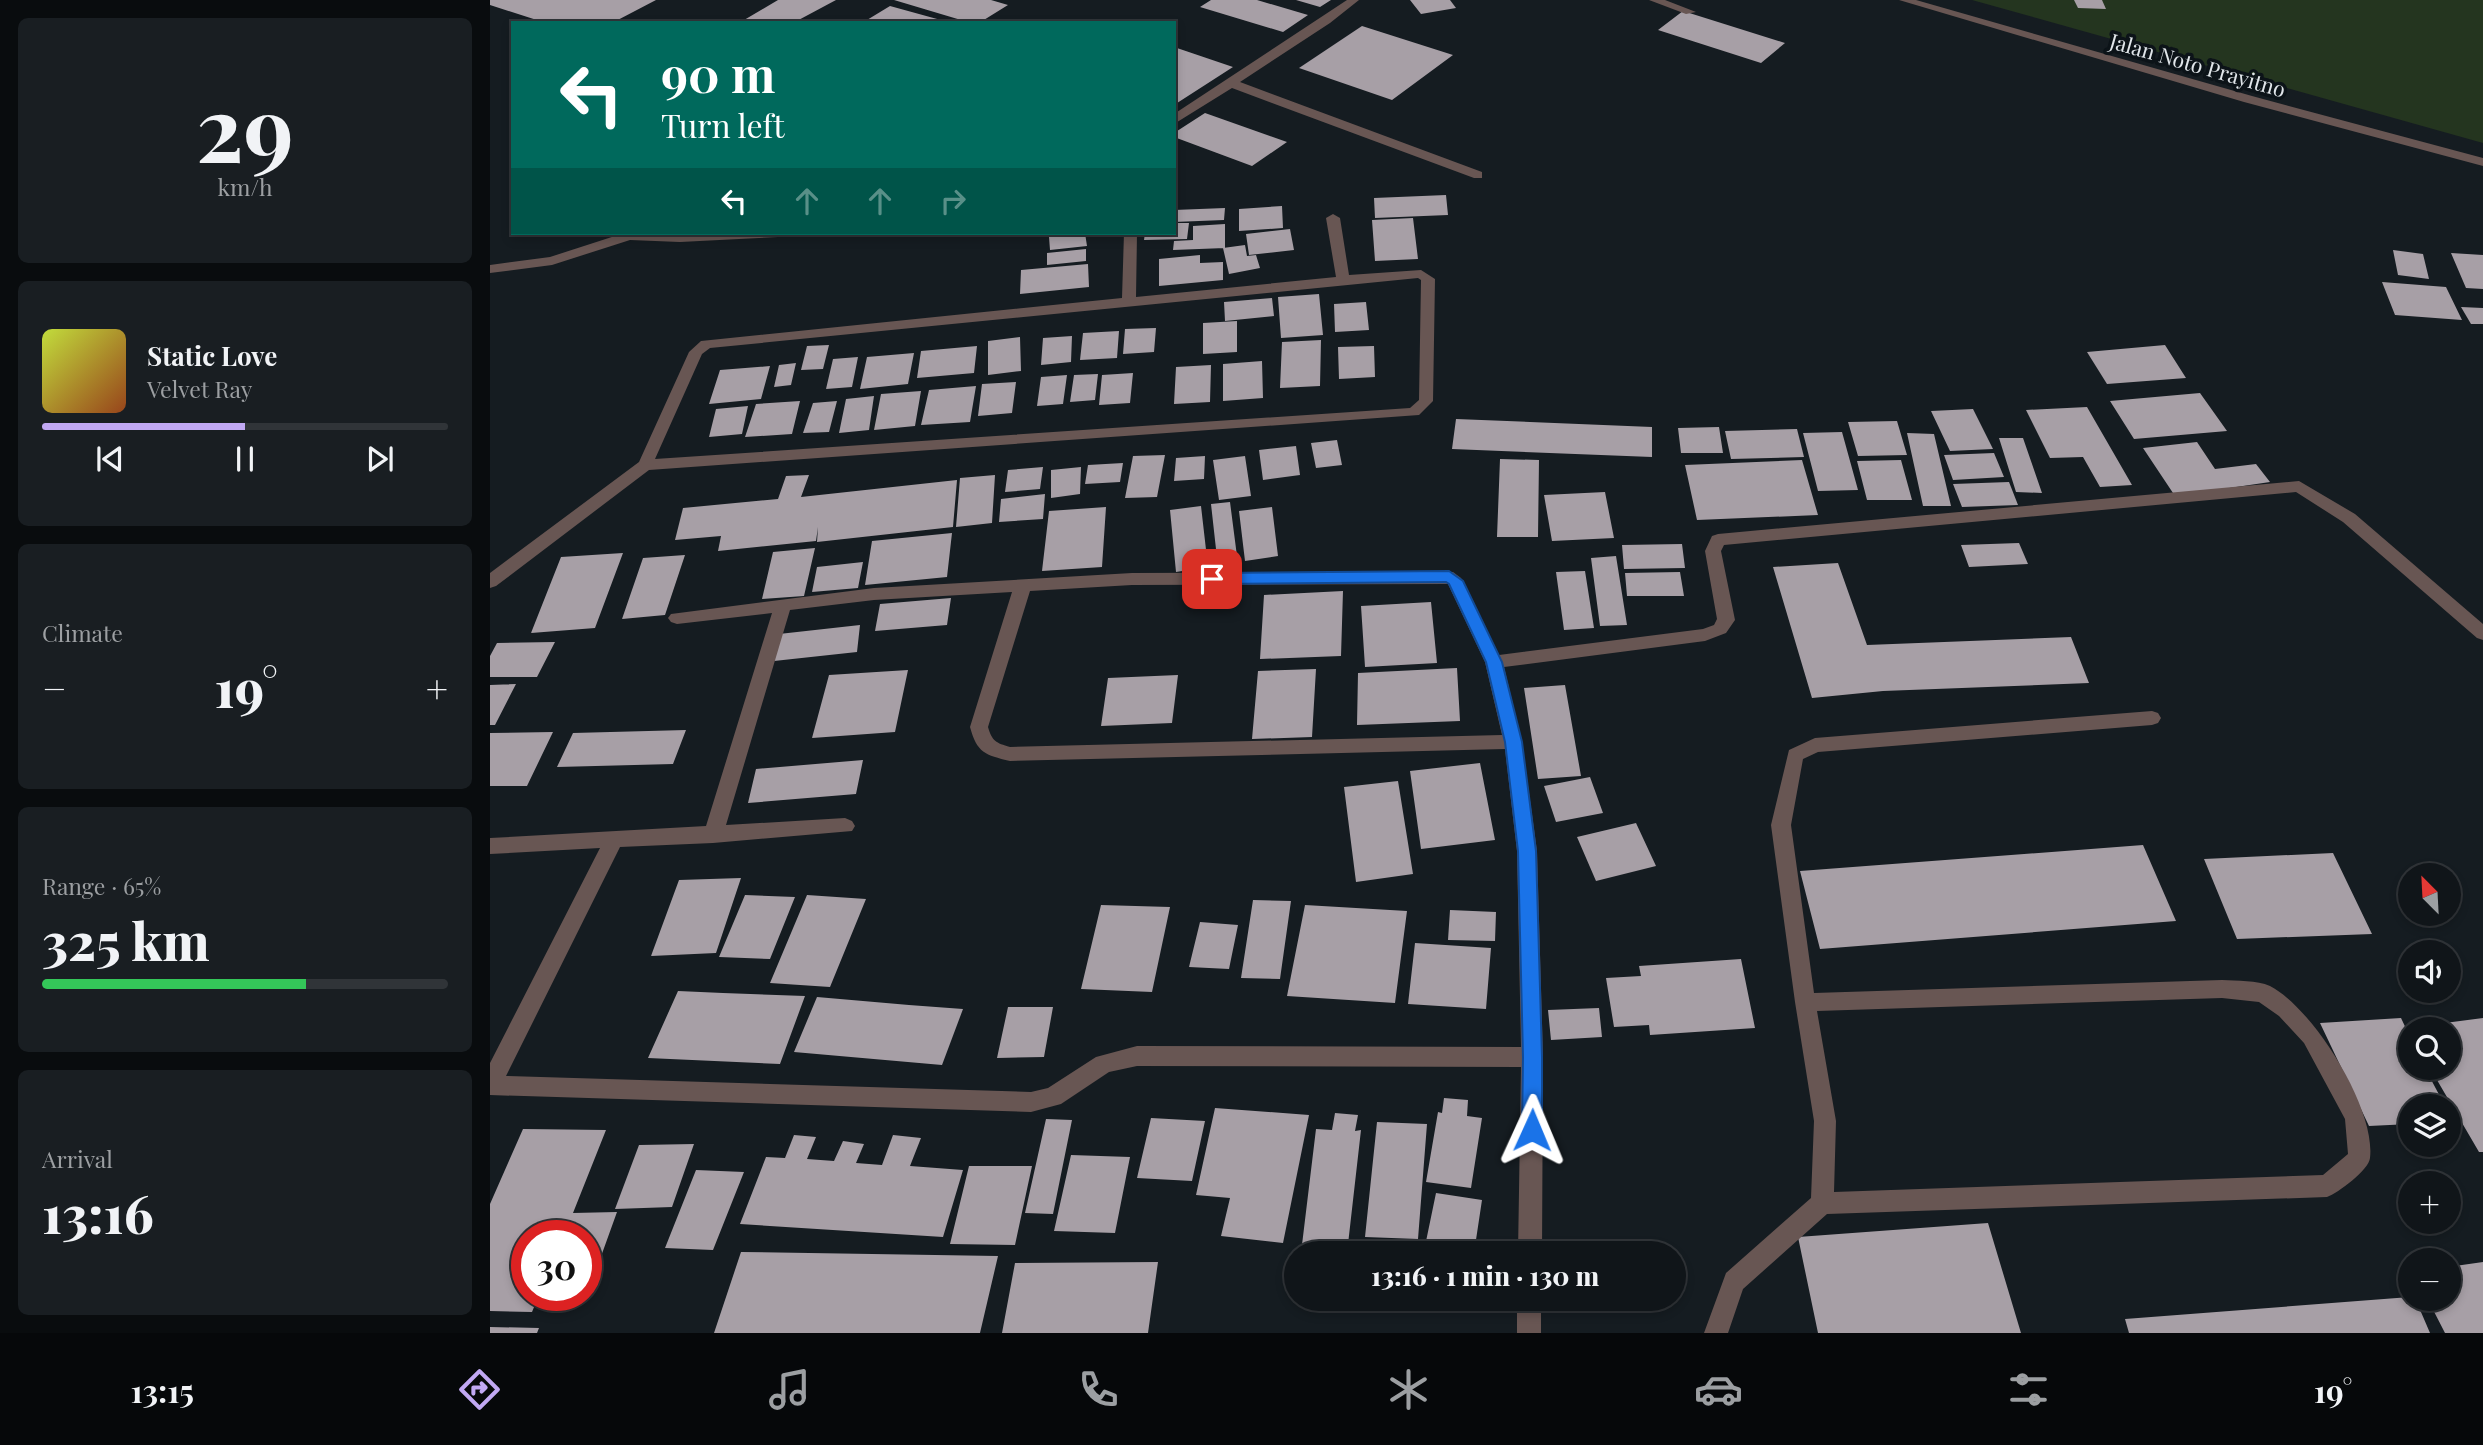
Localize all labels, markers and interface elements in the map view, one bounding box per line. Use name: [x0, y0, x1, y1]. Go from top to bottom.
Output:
street label: Jalan Noto Prayitno: [2106, 25, 2289, 102]
text: 90 m: [661, 40, 775, 105]
icon: left: [546, 49, 637, 140]
text: 29: [196, 65, 294, 186]
text: Turn left: [661, 103, 785, 146]
text: km/h: [217, 171, 273, 202]
icon: left: [715, 182, 753, 220]
icon: ahead: [788, 182, 826, 220]
icon: ahead: [861, 182, 899, 220]
icon: right: [934, 182, 972, 220]
text: Static Love: [147, 338, 277, 373]
text: Velvet Ray: [147, 373, 252, 404]
icon: previous: [91, 440, 129, 478]
icon: pause: [226, 440, 264, 478]
icon: next: [361, 440, 399, 478]
pin: [1182, 549, 1242, 609]
icon: arrive: [1193, 560, 1231, 598]
text: Climate: [42, 617, 123, 648]
text: 19°: [215, 652, 278, 721]
text: −: [42, 662, 67, 713]
text: +: [426, 662, 448, 713]
north arrow: [2398, 863, 2460, 926]
map controls: [2398, 863, 2461, 1311]
text: Range · 65%: [42, 870, 161, 901]
text: 325 km: [42, 905, 210, 974]
button: sound: [2398, 940, 2461, 1003]
button: search: [2398, 1017, 2461, 1080]
position arrow: [1495, 1093, 1569, 1167]
button: layers: [2398, 1094, 2461, 1157]
text: Arrival: [42, 1143, 113, 1174]
button: +: [2398, 1171, 2461, 1234]
text: 13:16: [42, 1178, 154, 1247]
speed limit sign: 30: [511, 1220, 602, 1311]
button: −: [2398, 1248, 2461, 1311]
text: 13:16 · 1 min · 130 m: [1371, 1258, 1599, 1293]
icon: directions: [455, 1365, 504, 1414]
icon: music: [765, 1365, 814, 1414]
icon: phone: [1074, 1365, 1123, 1414]
icon: climate: [1384, 1365, 1433, 1414]
icon: car: [1694, 1365, 1743, 1414]
icon: filters: [2004, 1365, 2053, 1414]
text: 13:15: [130, 1368, 194, 1411]
text: 19°: [2314, 1368, 2352, 1411]

